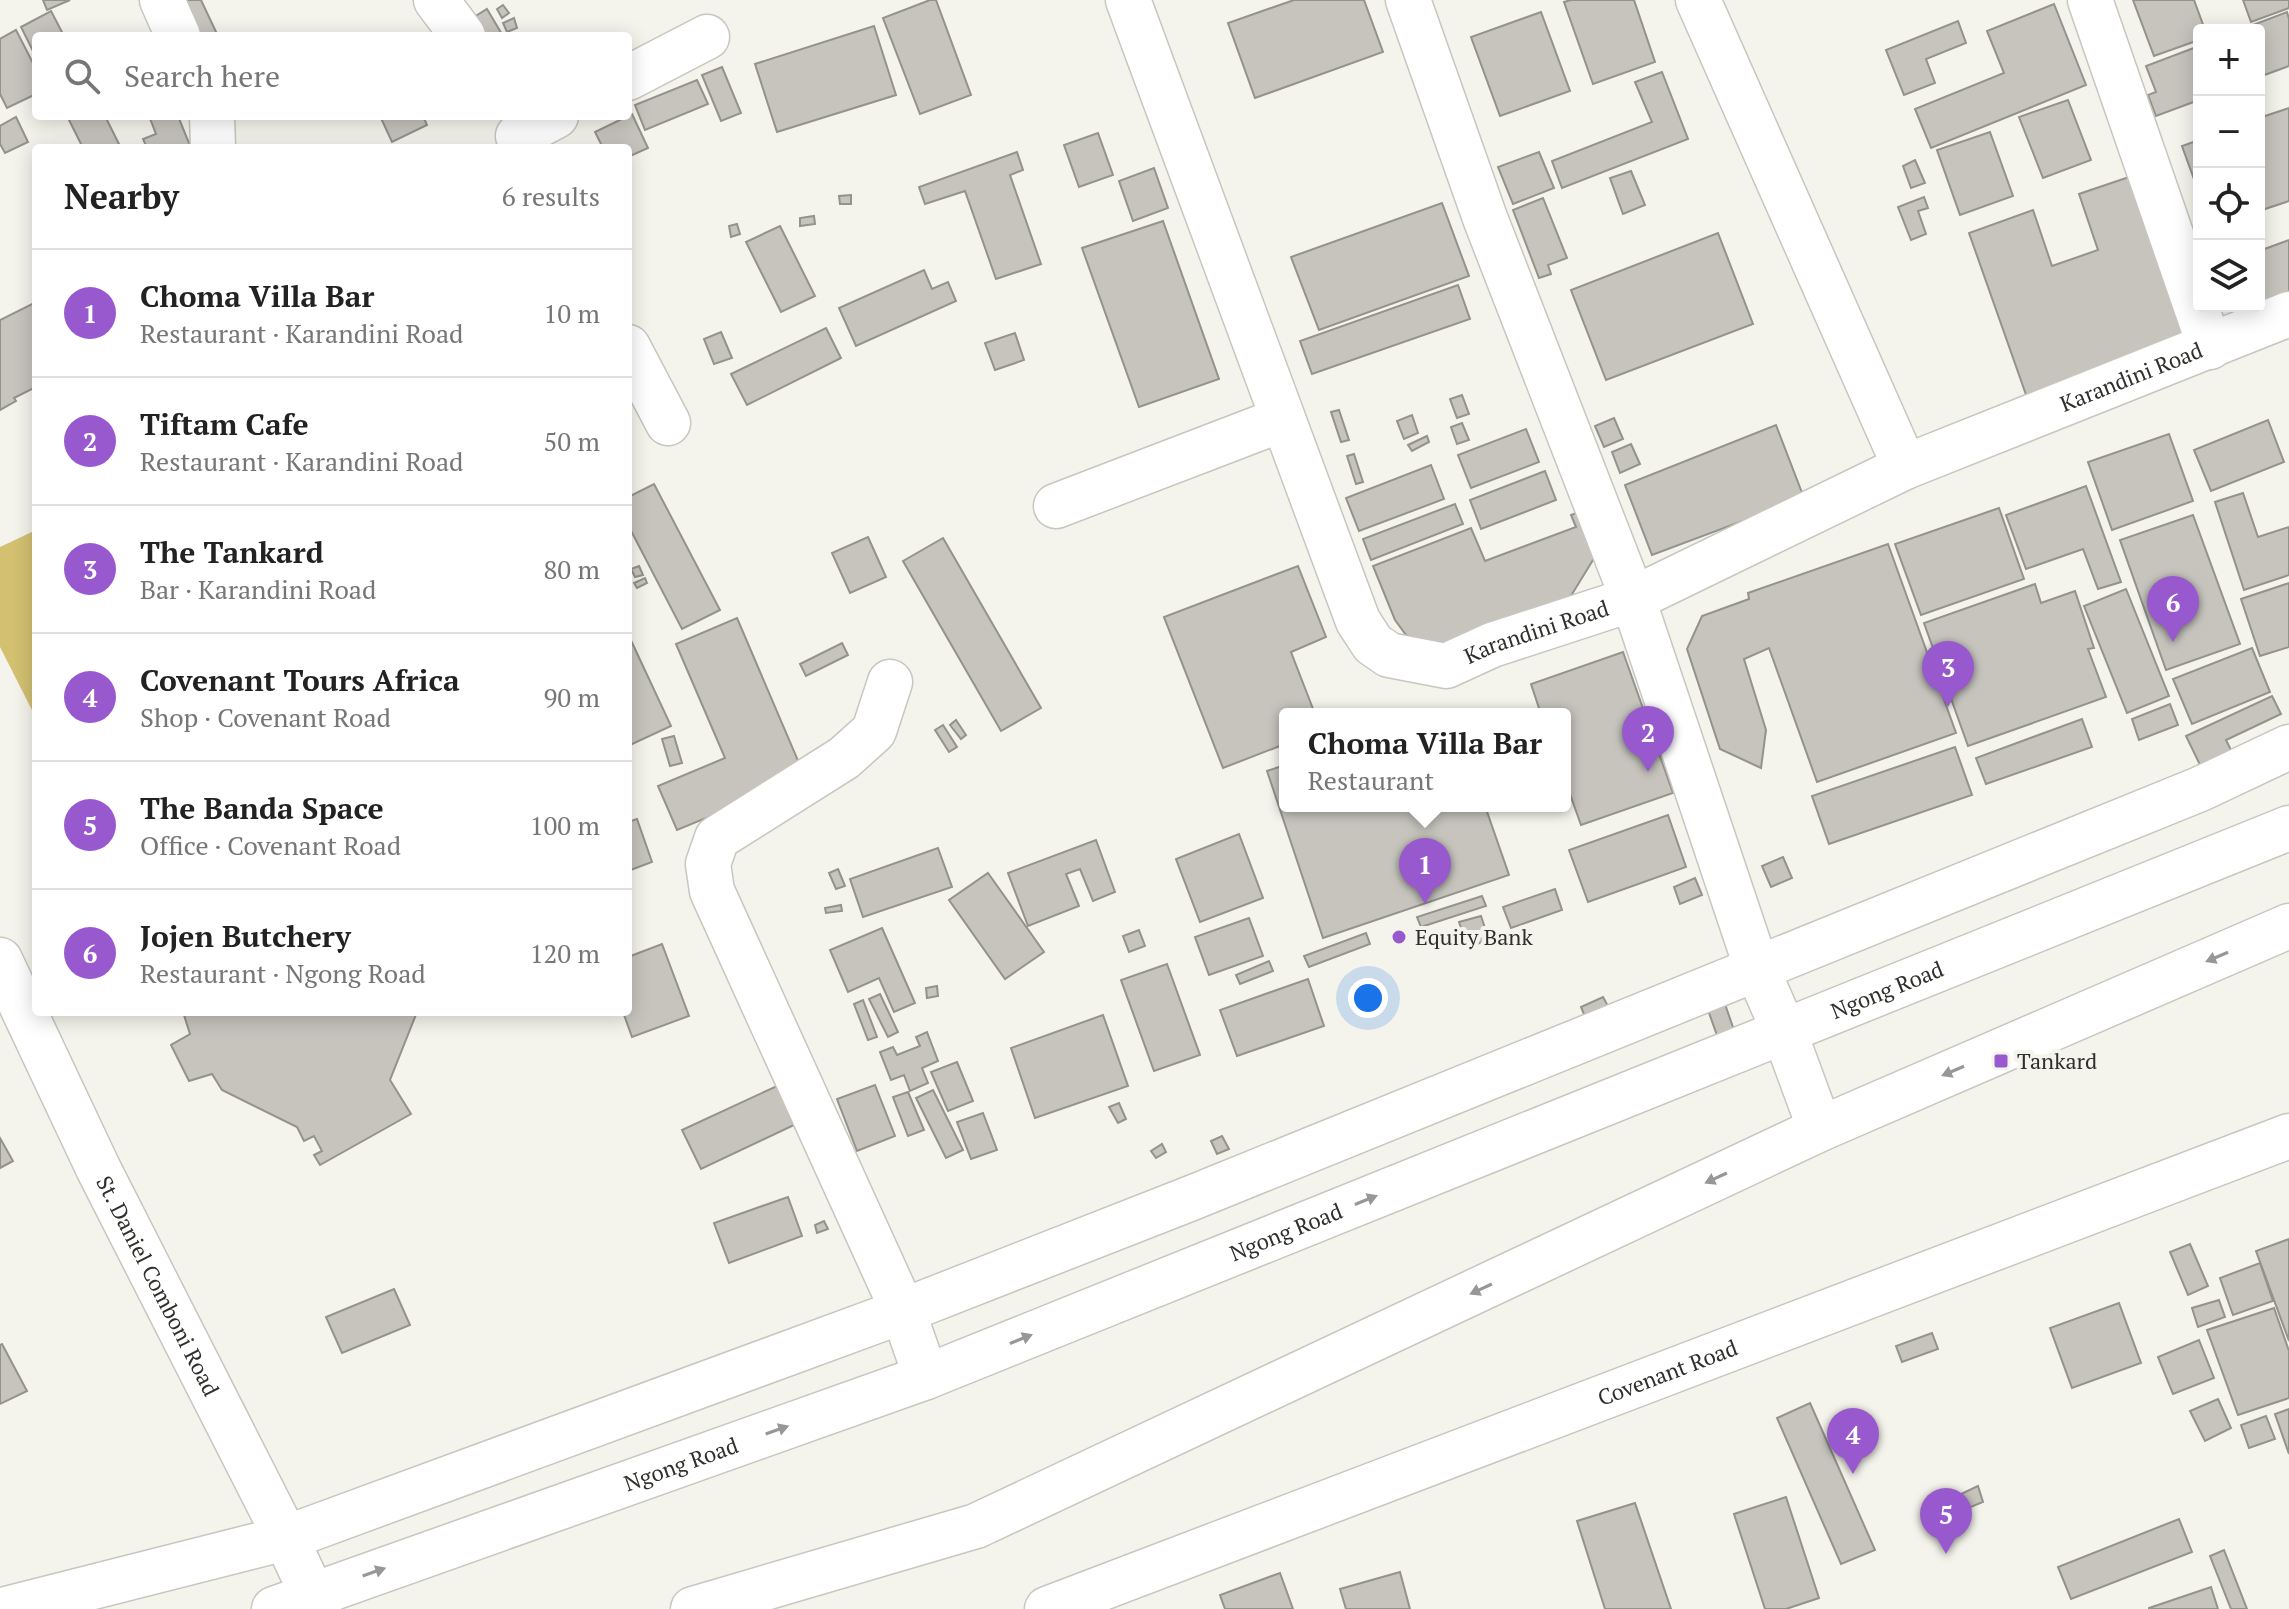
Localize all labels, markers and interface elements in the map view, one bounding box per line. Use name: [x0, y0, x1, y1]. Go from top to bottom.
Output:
map controls: [2193, 24, 2265, 312]
button: +: [2193, 24, 2265, 96]
search box: [32, 32, 632, 120]
icon: search: [60, 54, 104, 98]
text: Search here: [124, 56, 280, 96]
button: −: [2193, 96, 2265, 168]
button: locate: [2193, 168, 2265, 240]
text: Nearby: [64, 174, 179, 219]
text: 6 results: [502, 179, 600, 213]
button: layers: [2193, 240, 2265, 312]
text: Choma Villa Bar: [140, 276, 374, 316]
text: 1: [83, 296, 97, 330]
text: 10 m: [544, 296, 600, 330]
text: Restaurant · Karandini Road: [140, 316, 464, 350]
street label: Karandini Road: [2056, 335, 2207, 418]
text: Tiftam Cafe: [140, 404, 309, 444]
text: 2: [83, 424, 97, 458]
text: 50 m: [544, 424, 600, 458]
text: Restaurant · Karandini Road: [140, 444, 464, 478]
text: The Tankard: [140, 532, 324, 572]
text: 3: [83, 552, 97, 586]
text: 80 m: [544, 552, 600, 586]
text: Bar · Karandini Road: [140, 572, 376, 606]
pin: 6: [2147, 576, 2199, 642]
street label: Karandini Road: [1459, 593, 1612, 670]
pin: 3: [1922, 641, 1974, 707]
text: Covenant Tours Africa: [140, 660, 460, 700]
text: 4: [83, 680, 97, 714]
text: 90 m: [544, 680, 600, 714]
text: Shop · Covenant Road: [140, 700, 391, 734]
pin: 2: [1622, 706, 1674, 772]
popup: [1279, 708, 1571, 812]
text: Choma Villa Bar: [1308, 723, 1542, 763]
text: Restaurant: [1308, 763, 1434, 797]
text: The Banda Space: [140, 788, 384, 828]
text: 5: [83, 808, 97, 842]
text: 100 m: [530, 808, 600, 842]
text: Office · Covenant Road: [140, 828, 401, 862]
pin: 1: [1399, 838, 1451, 904]
text: Jojen Butchery: [140, 916, 351, 956]
place label: Equity Bank: [1415, 922, 1533, 951]
marker: Equity Bank: [1390, 928, 1408, 946]
text: 6: [83, 936, 97, 970]
text: 120 m: [530, 936, 600, 970]
one-way arrow: [2206, 951, 2229, 964]
street label: Ngong Road: [1826, 954, 1947, 1025]
text: Restaurant · Ngong Road: [140, 956, 426, 990]
your location: [1348, 978, 1388, 1018]
place label: Tankard: [2017, 1046, 2097, 1075]
marker: Tankard: [1992, 1052, 2010, 1070]
one-way arrow: [1941, 1065, 1965, 1078]
street label: St. Daniel Comboni Road: [90, 1171, 226, 1401]
one-way arrow: [1704, 1171, 1727, 1185]
one-way arrow: [1354, 1193, 1378, 1206]
street label: Ngong Road: [1225, 1196, 1346, 1267]
one-way arrow: [1469, 1282, 1492, 1296]
one-way arrow: [1009, 1332, 1033, 1345]
street label: Covenant Road: [1593, 1332, 1741, 1412]
pin: 4: [1827, 1408, 1879, 1474]
one-way arrow: [765, 1423, 789, 1436]
street label: Ngong Road: [620, 1430, 742, 1497]
pin: 5: [1920, 1488, 1972, 1554]
one-way arrow: [362, 1565, 386, 1578]

